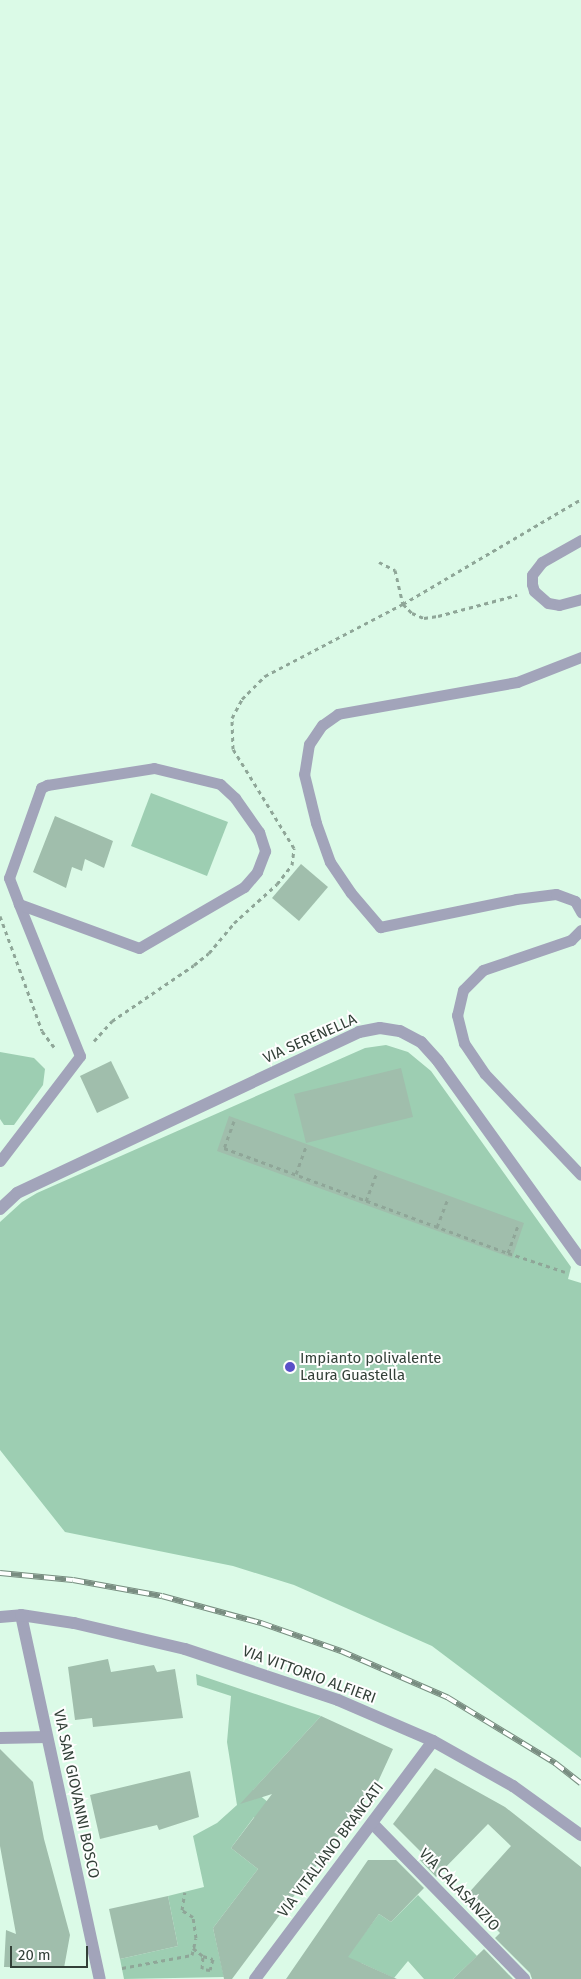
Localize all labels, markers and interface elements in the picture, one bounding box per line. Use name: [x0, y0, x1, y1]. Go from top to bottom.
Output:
street label: VIA SERENELLA: [260, 1010, 360, 1068]
place label: Impianto polivalente Laura Guastella: [300, 1349, 441, 1384]
marker: Impianto polivalente Laura Guastella: [284, 1361, 296, 1373]
street label: VIA VITTORIO ALFIERI: [240, 1642, 378, 1708]
street label: VIA SAN GIOVANNI BOSCO: [49, 1708, 103, 1880]
street label: VIA VITALIANO BRANCATI: [274, 1779, 388, 1921]
street label: VIA CALASANZIO: [415, 1845, 503, 1935]
scale bar: [12, 1936, 90, 1968]
text: 20 m: [18, 1946, 51, 1964]

